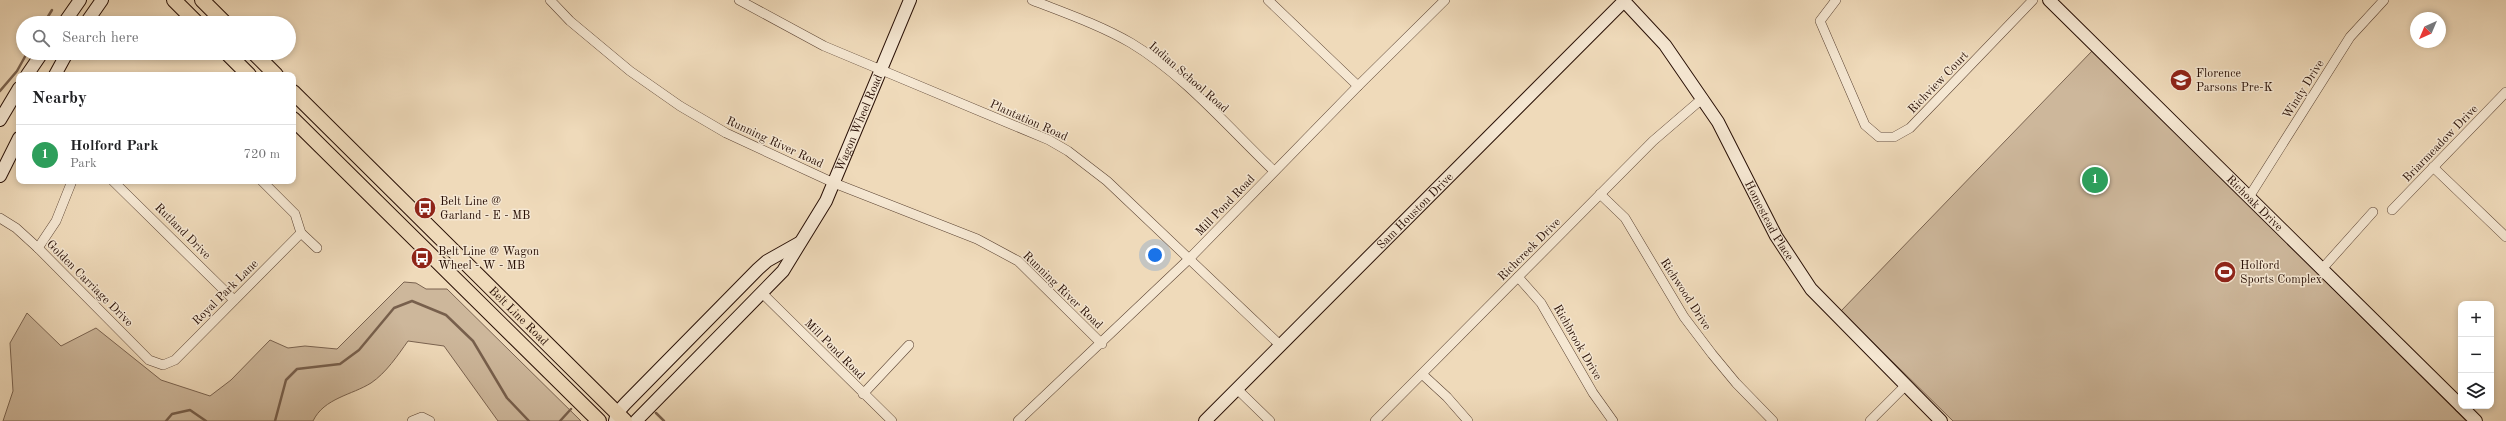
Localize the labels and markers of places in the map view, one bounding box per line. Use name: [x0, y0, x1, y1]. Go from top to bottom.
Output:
school or university icon: Florence Parsons Pre-K: [2168, 67, 2194, 93]
place label: Florence Parsons Pre-K: [2196, 68, 2273, 94]
pin: 1: [2082, 165, 2108, 195]
bus stop icon: Belt Line @ Garland - E - MB: [412, 195, 438, 221]
place label: Belt Line @ Garland - E - MB: [440, 196, 530, 222]
bus stop icon: Belt Line @ Wagon Wheel - W - MB: [409, 245, 435, 271]
place label: Belt Line @ Wagon Wheel - W - MB: [438, 246, 540, 272]
sports icon: Holford Sports Complex: [2212, 259, 2238, 285]
place label: Holford Sports Complex: [2240, 260, 2322, 286]

